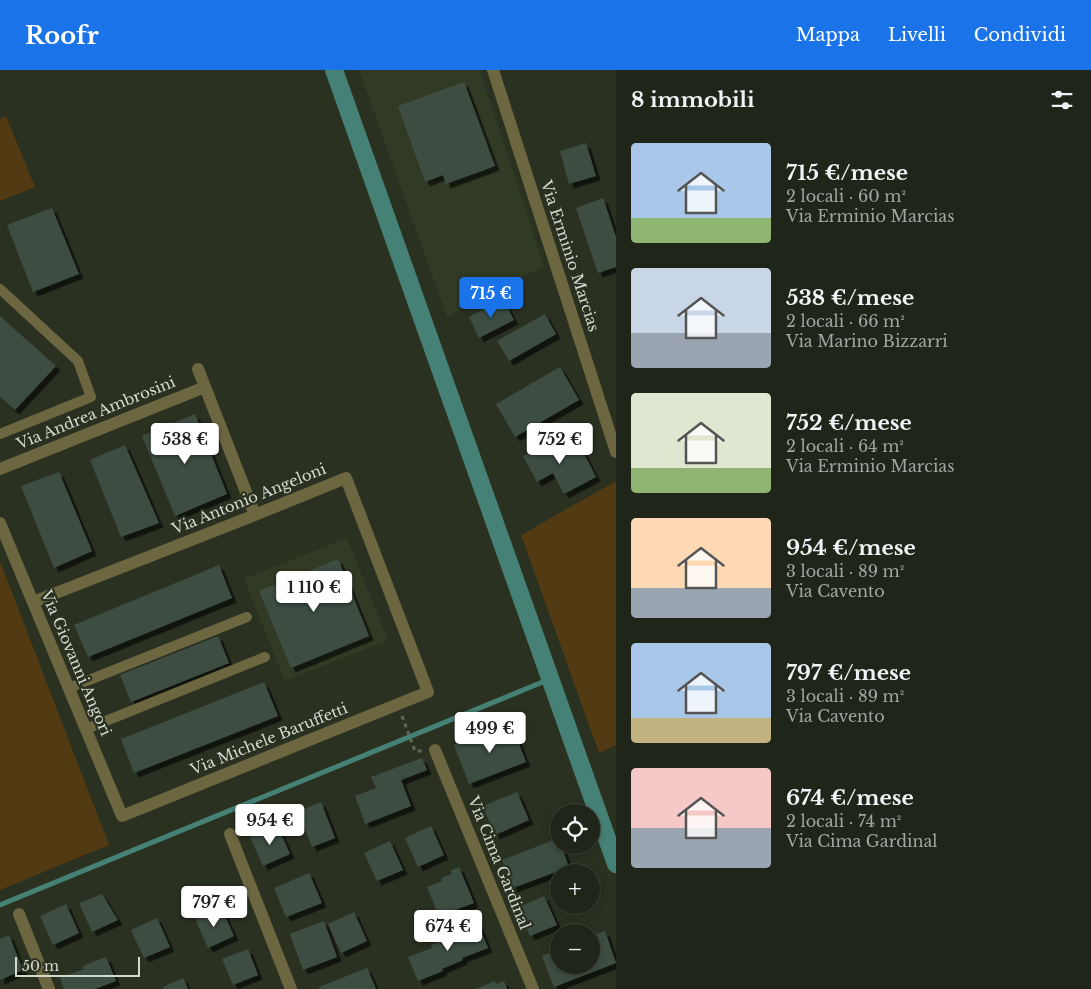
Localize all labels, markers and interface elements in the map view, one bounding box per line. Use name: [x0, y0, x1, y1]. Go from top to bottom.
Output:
text: Roofr: [25, 21, 99, 50]
text: Mappa: [796, 24, 860, 46]
text: Livelli: [888, 24, 946, 46]
text: Condividi: [974, 24, 1066, 46]
icon: filters: [1048, 86, 1076, 114]
text: 8 immobili: [631, 87, 755, 113]
text: 715 €/mese: [786, 160, 908, 186]
icon: home: [671, 163, 731, 223]
street label: Via Erminio Marcias: [537, 177, 604, 334]
text: 2 locali · 60 m²: [786, 186, 906, 206]
text: Via Erminio Marcias: [786, 206, 954, 226]
pin: 715 €: [456, 276, 526, 319]
text: 715 €: [470, 283, 512, 303]
text: 538 €/mese: [786, 285, 914, 311]
icon: home: [671, 288, 731, 348]
text: 2 locali · 66 m²: [786, 311, 905, 331]
text: Via Marino Bizzarri: [786, 331, 948, 351]
street label: Via Andrea Ambrosini: [13, 372, 178, 454]
text: 752 €/mese: [786, 410, 912, 436]
icon: home: [671, 413, 731, 473]
pin: 538 €: [150, 422, 220, 465]
pin: 752 €: [525, 422, 595, 465]
text: 538 €: [162, 429, 208, 449]
text: 752 €: [538, 429, 582, 449]
text: 2 locali · 64 m²: [786, 436, 904, 456]
text: Via Erminio Marcias: [786, 456, 954, 476]
street label: Via Antonio Angeloni: [168, 459, 329, 539]
text: 954 €/mese: [786, 535, 916, 561]
icon: home: [671, 538, 731, 598]
text: 3 locali · 89 m²: [786, 561, 904, 581]
pin: 1 110 €: [268, 570, 360, 613]
text: 1 110 €: [287, 577, 341, 597]
text: Via Cavento: [786, 581, 885, 601]
street label: Via Giovanni Angori: [37, 586, 116, 739]
text: 797 €/mese: [786, 660, 911, 686]
icon: home: [671, 663, 731, 723]
text: 3 locali · 89 m²: [786, 686, 904, 706]
street label: Via Michele Baruffetti: [186, 698, 350, 779]
text: Via Cavento: [786, 706, 885, 726]
pin: 499 €: [455, 712, 525, 754]
text: 499 €: [466, 718, 514, 738]
text: 674 €/mese: [786, 785, 914, 811]
icon: home: [671, 788, 731, 848]
street label: Via Cima Gardinal: [464, 792, 535, 932]
pin: 954 €: [235, 804, 305, 846]
map controls: [550, 804, 600, 974]
button: locate: [550, 804, 600, 854]
text: 954 €: [246, 810, 294, 830]
text: 2 locali · 74 m²: [786, 811, 901, 831]
text: Via Cima Gardinal: [786, 831, 937, 851]
button: +: [550, 864, 600, 914]
pin: 797 €: [179, 886, 249, 928]
text: 797 €: [192, 892, 236, 912]
pin: 674 €: [413, 910, 483, 952]
text: 674 €: [425, 916, 471, 936]
button: −: [550, 924, 600, 974]
scale bar: [15, 954, 140, 977]
text: 50 m: [22, 957, 59, 975]

